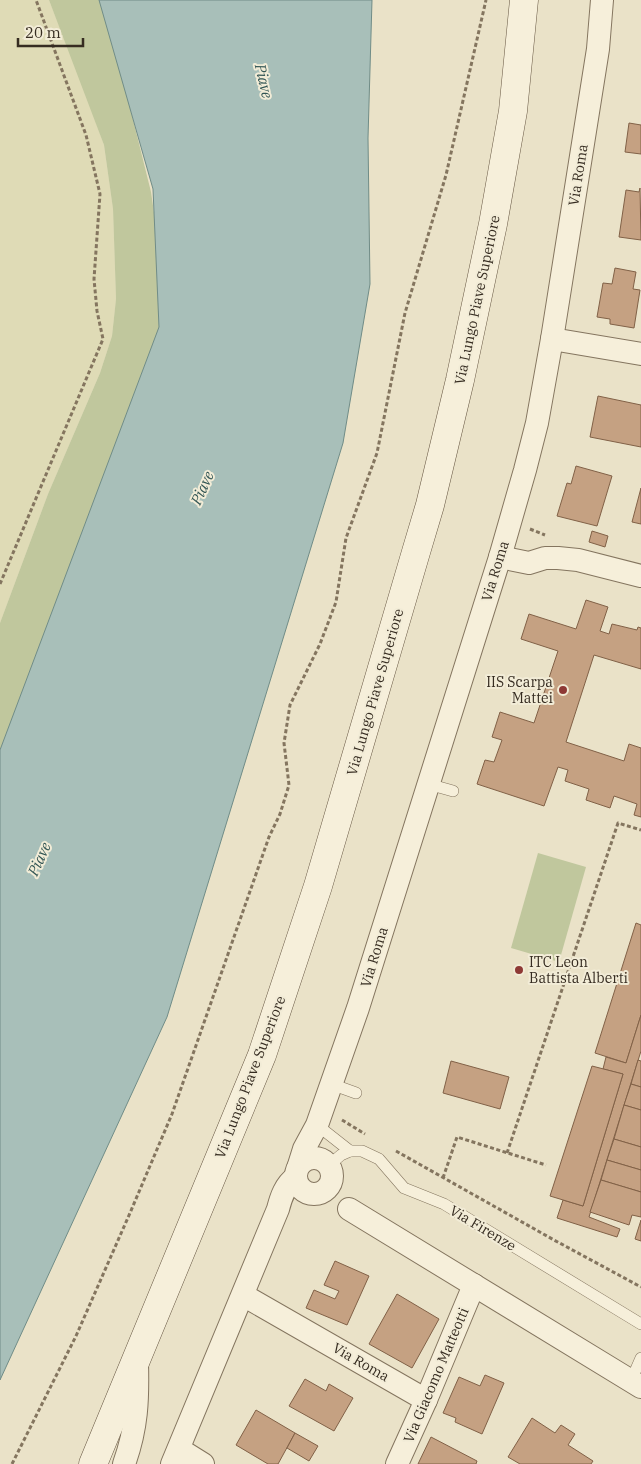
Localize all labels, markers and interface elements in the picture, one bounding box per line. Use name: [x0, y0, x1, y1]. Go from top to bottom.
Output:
scale bar: [18, 15, 82, 47]
text: 20 m: [25, 23, 61, 42]
water label: Piave: [251, 61, 277, 100]
street label: Via Roma: [564, 142, 592, 207]
street label: Via Lungo Piave Superiore: [450, 214, 504, 386]
water label: Piave: [186, 468, 218, 509]
street label: Via Roma: [477, 538, 513, 603]
street label: Via Lungo Piave Superiore: [343, 606, 407, 778]
place label: IIS Scarpa Mattei: [486, 673, 553, 707]
marker: IIS Scarpa Mattei: [557, 684, 569, 696]
water label: Piave: [23, 839, 55, 880]
street label: Via Roma: [356, 924, 392, 989]
place label: ITC Leon Battista Alberti: [529, 953, 628, 987]
marker: ITC Leon Battista Alberti: [513, 964, 525, 976]
street label: Via Lungo Piave Superiore: [211, 993, 289, 1161]
street label: Via Firenze: [447, 1201, 519, 1255]
street label: Via Giacomo Matteotti: [399, 1305, 473, 1445]
street label: Via Roma: [329, 1339, 393, 1386]

